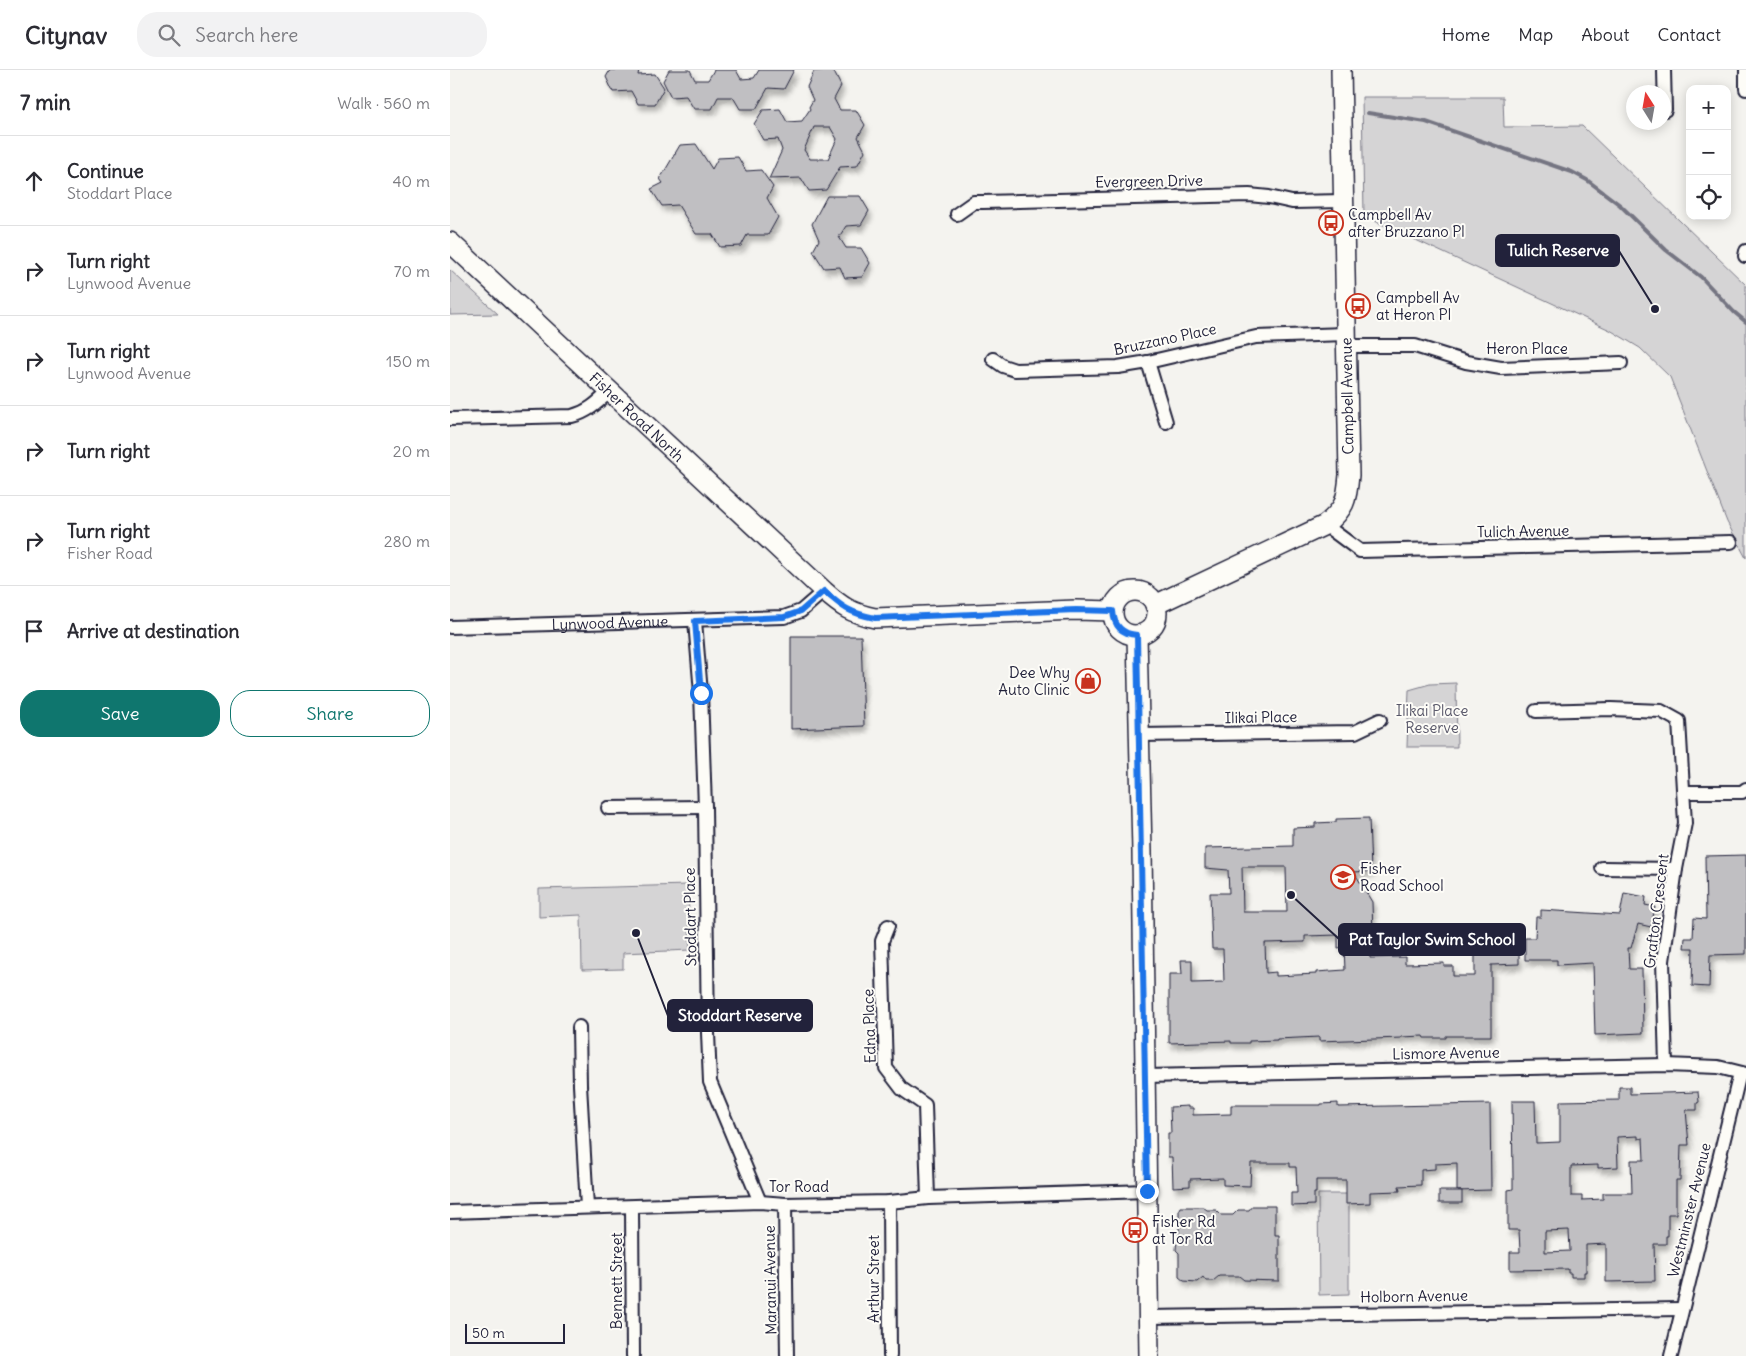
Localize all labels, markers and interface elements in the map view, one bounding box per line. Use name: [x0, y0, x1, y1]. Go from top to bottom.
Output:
search box: [137, 12, 487, 57]
text: Citynav: [25, 20, 107, 50]
icon: search: [155, 21, 183, 49]
text: Search here: [195, 23, 298, 47]
text: Home: [1442, 23, 1490, 46]
text: Map: [1518, 23, 1553, 46]
text: About: [1581, 23, 1629, 46]
text: Contact: [1657, 23, 1721, 46]
north arrow: [1626, 85, 1671, 130]
map controls: [1686, 85, 1731, 220]
button: +: [1686, 85, 1731, 130]
text: 7 min: [20, 89, 71, 116]
text: Walk · 560 m: [337, 93, 430, 113]
button: −: [1686, 130, 1731, 175]
text: Continue: [67, 159, 144, 183]
icon: ahead: [20, 167, 48, 195]
text: 40 m: [392, 171, 430, 191]
street label: Evergreen Drive: [1095, 171, 1203, 191]
button: locate: [1686, 175, 1731, 220]
text: Stoddart Place: [67, 183, 172, 203]
place label: Campbell Av after Bruzzano Pl: [1348, 205, 1465, 241]
bus stop icon: Campbell Av after Bruzzano Pl: [1318, 210, 1344, 236]
callout: Tulich Reserve: [1496, 235, 1619, 266]
text: Tulich Reserve: [1507, 240, 1609, 260]
text: Turn right: [67, 249, 150, 273]
icon: right: [20, 257, 48, 285]
text: 70 m: [394, 261, 430, 281]
text: Lynwood Avenue: [67, 273, 191, 293]
place label: Campbell Av at Heron Pl: [1376, 288, 1460, 324]
bus stop icon: Campbell Av at Heron Pl: [1345, 293, 1371, 319]
street label: Bruzzano Place: [1112, 319, 1218, 359]
street label: Campbell Avenue: [1336, 337, 1358, 455]
text: Turn right: [67, 339, 150, 363]
street label: Heron Place: [1486, 339, 1568, 358]
icon: right: [20, 347, 48, 375]
text: 150 m: [386, 351, 430, 371]
text: Lynwood Avenue: [67, 363, 191, 383]
street label: Fisher Road North: [586, 368, 689, 466]
icon: right: [20, 437, 48, 465]
text: Turn right: [67, 439, 150, 463]
text: 20 m: [393, 441, 430, 461]
text: Turn right: [67, 519, 150, 543]
street label: Tulich Avenue: [1477, 521, 1569, 541]
icon: right: [20, 527, 48, 555]
text: 280 m: [384, 531, 430, 551]
text: Fisher Road: [67, 543, 153, 563]
street label: Lynwood Avenue: [551, 611, 668, 633]
icon: arrive: [20, 617, 48, 645]
text: Arrive at destination: [67, 619, 240, 643]
place label: Dee Why Auto Clinic: [998, 663, 1070, 699]
shop icon: Dee Why Auto Clinic: [1075, 668, 1101, 694]
route start: [690, 682, 713, 705]
button: Save: [20, 690, 220, 737]
button: Share: [230, 690, 430, 737]
park label: Ilikai Place Reserve: [1396, 701, 1468, 737]
street label: Ilikai Place: [1225, 707, 1297, 727]
street label: Grafton Crescent: [1640, 853, 1672, 969]
place label: Fisher Road School: [1360, 859, 1444, 895]
school or university icon: Fisher Road School: [1330, 864, 1356, 890]
street label: Stoddart Place: [680, 867, 700, 967]
callout: Pat Taylor Swim School: [1339, 924, 1525, 955]
text: Pat Taylor Swim School: [1349, 929, 1515, 950]
street label: Edna Place: [858, 988, 880, 1064]
callout: Stoddart Reserve: [668, 1000, 812, 1031]
text: Stoddart Reserve: [678, 1005, 802, 1025]
street label: Lismore Avenue: [1392, 1043, 1500, 1063]
street label: Westminster Avenue: [1663, 1141, 1715, 1279]
street label: Tor Road: [769, 1177, 829, 1196]
route end: [1136, 1180, 1159, 1203]
place label: Fisher Rd at Tor Rd: [1152, 1212, 1216, 1248]
bus stop icon: Fisher Rd at Tor Rd: [1122, 1217, 1148, 1243]
street label: Maranui Avenue: [760, 1225, 780, 1335]
street label: Bennett Street: [607, 1232, 626, 1330]
street label: Arthur Street: [864, 1235, 883, 1323]
street label: Holborn Avenue: [1360, 1286, 1468, 1306]
scale bar: [465, 1321, 565, 1344]
text: 50 m: [472, 1324, 505, 1342]

